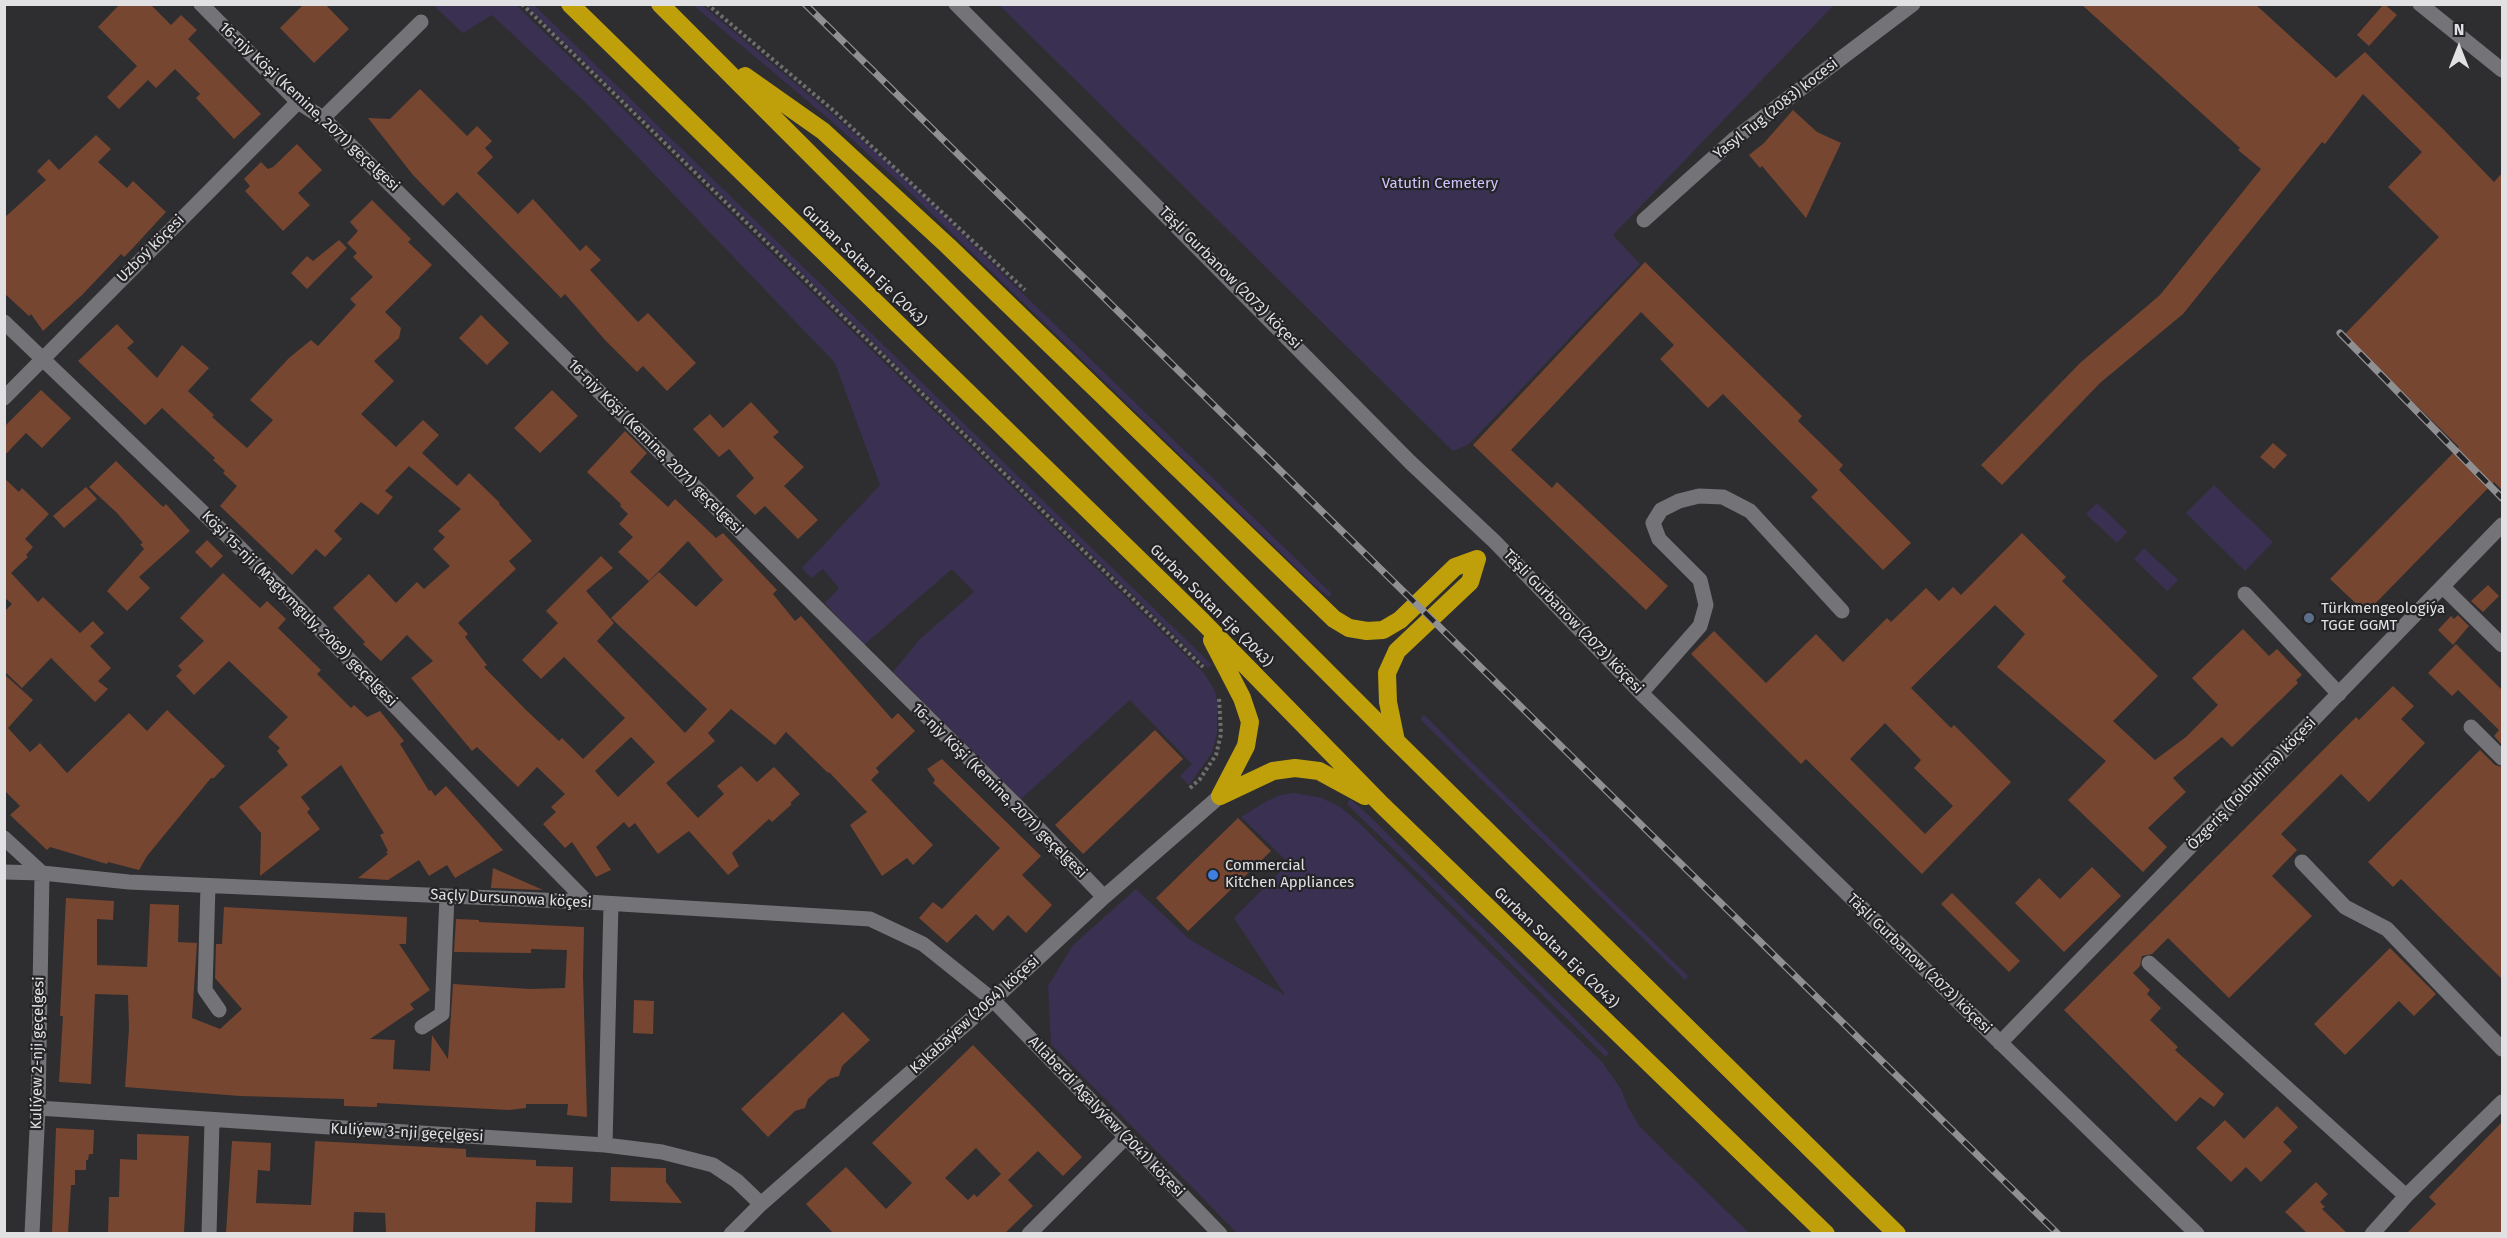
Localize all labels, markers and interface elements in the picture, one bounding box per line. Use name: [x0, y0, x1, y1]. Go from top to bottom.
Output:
north arrow: [2429, 18, 2489, 78]
street label: 16-njy Köşi (Kemine, 2071) geçelgesi: [215, 19, 403, 195]
text: N: [2454, 20, 2464, 39]
street label: Yasyl Tug (2083) kocesi: [1710, 55, 1842, 163]
park label: Vatutin Cemetery: [1382, 175, 1498, 193]
street label: Gurban Soltan Eje (2043): [798, 202, 930, 330]
street label: Täşli Gurbanow (2073) köçesi: [1155, 203, 1305, 353]
street label: Uzboý köçesi: [114, 212, 188, 286]
street label: 16-njy Köşi (Kemine, 2071) geçelgesi: [564, 356, 746, 538]
street label: Köşi 15-nji (Magtymguly, 2069) geçelgesi: [197, 507, 401, 711]
street label: Gurban Soltan Eje (2043): [1146, 541, 1276, 671]
street label: Täşli Gurbanow (2073) köçesi: [1499, 546, 1647, 698]
place label: Türkmengeologiýa TGGE GGMT: [2321, 600, 2445, 635]
marker: Türkmengeologiýa TGGE GGMT: [2302, 611, 2316, 625]
street label: 16-njy Köşi (Kemine, 2071) geçelgesi: [908, 700, 1090, 882]
street label: Özgeriş (Tolbuhina) köçesi: [2184, 714, 2320, 854]
place label: Commercial Kitchen Appliances: [1225, 857, 1354, 892]
marker: Commercial Kitchen Appliances: [1206, 868, 1220, 882]
street label: Gurban Soltan Eje (2043): [1490, 884, 1622, 1012]
street label: Saçly Dursunowa köçesi: [430, 886, 592, 912]
street label: Täşli Gurbanow (2073) köçesi: [1843, 890, 1995, 1038]
street label: Kakabaýew (2064) köçesi: [907, 952, 1043, 1078]
street label: Kuliýew 2-nji geçelgesi: [28, 976, 48, 1130]
street label: Allaberdi Agalyýew (2041) köçesi: [1024, 1033, 1188, 1201]
street label: Kuliýew 3-nji geçelgesi: [330, 1120, 484, 1146]

